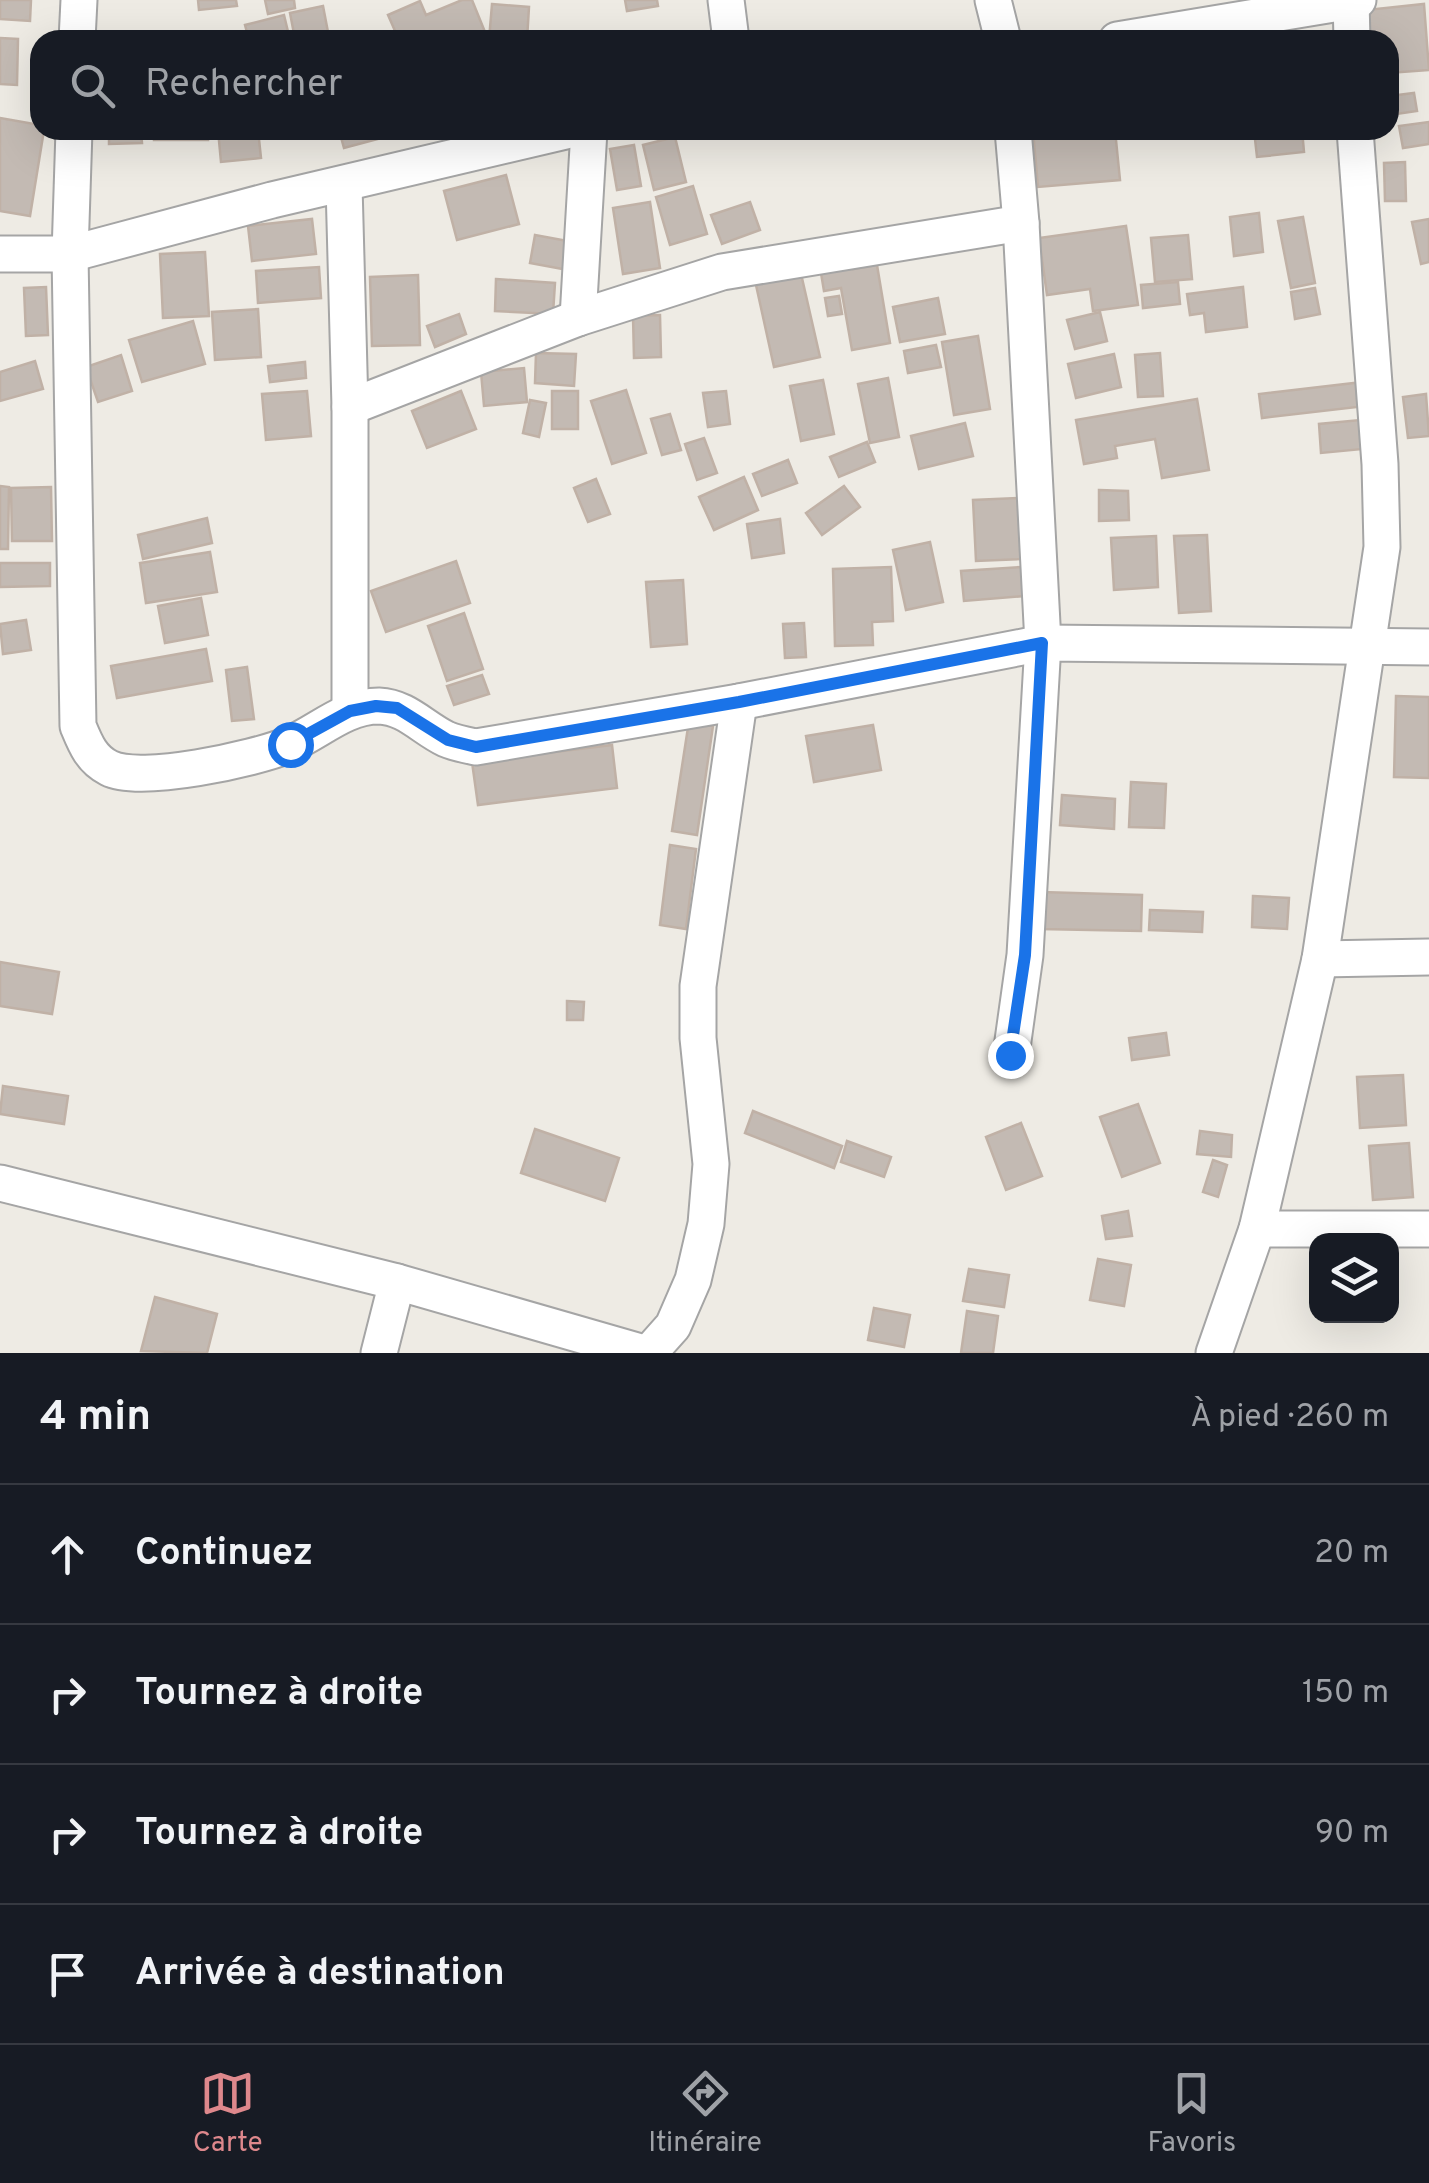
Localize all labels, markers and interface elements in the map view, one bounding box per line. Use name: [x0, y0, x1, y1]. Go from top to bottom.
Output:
search box: [30, 30, 1399, 140]
icon: search: [65, 58, 120, 113]
text: Rechercher: [145, 61, 343, 110]
route start: [268, 722, 314, 768]
route end: [988, 1033, 1034, 1079]
map controls: [1309, 1233, 1399, 1323]
button: layers: [1309, 1233, 1399, 1323]
text: 4 min: [40, 1392, 151, 1445]
text: À pied · 260 m: [1190, 1398, 1389, 1438]
icon: ahead: [40, 1527, 95, 1582]
text: Continuez: [135, 1530, 313, 1579]
text: 20 m: [1314, 1534, 1389, 1574]
icon: right: [40, 1667, 95, 1722]
text: Tournez à droite: [135, 1670, 423, 1719]
text: 150 m: [1302, 1674, 1389, 1714]
icon: right: [40, 1807, 95, 1862]
text: Tournez à droite: [135, 1810, 423, 1859]
text: 90 m: [1315, 1814, 1389, 1854]
icon: arrive: [40, 1947, 95, 2002]
text: Arrivée à destination: [135, 1950, 505, 1999]
tab: Carte: [193, 2066, 263, 2162]
tab: Itinéraire: [648, 2066, 762, 2162]
tab: Favoris: [1147, 2066, 1236, 2162]

